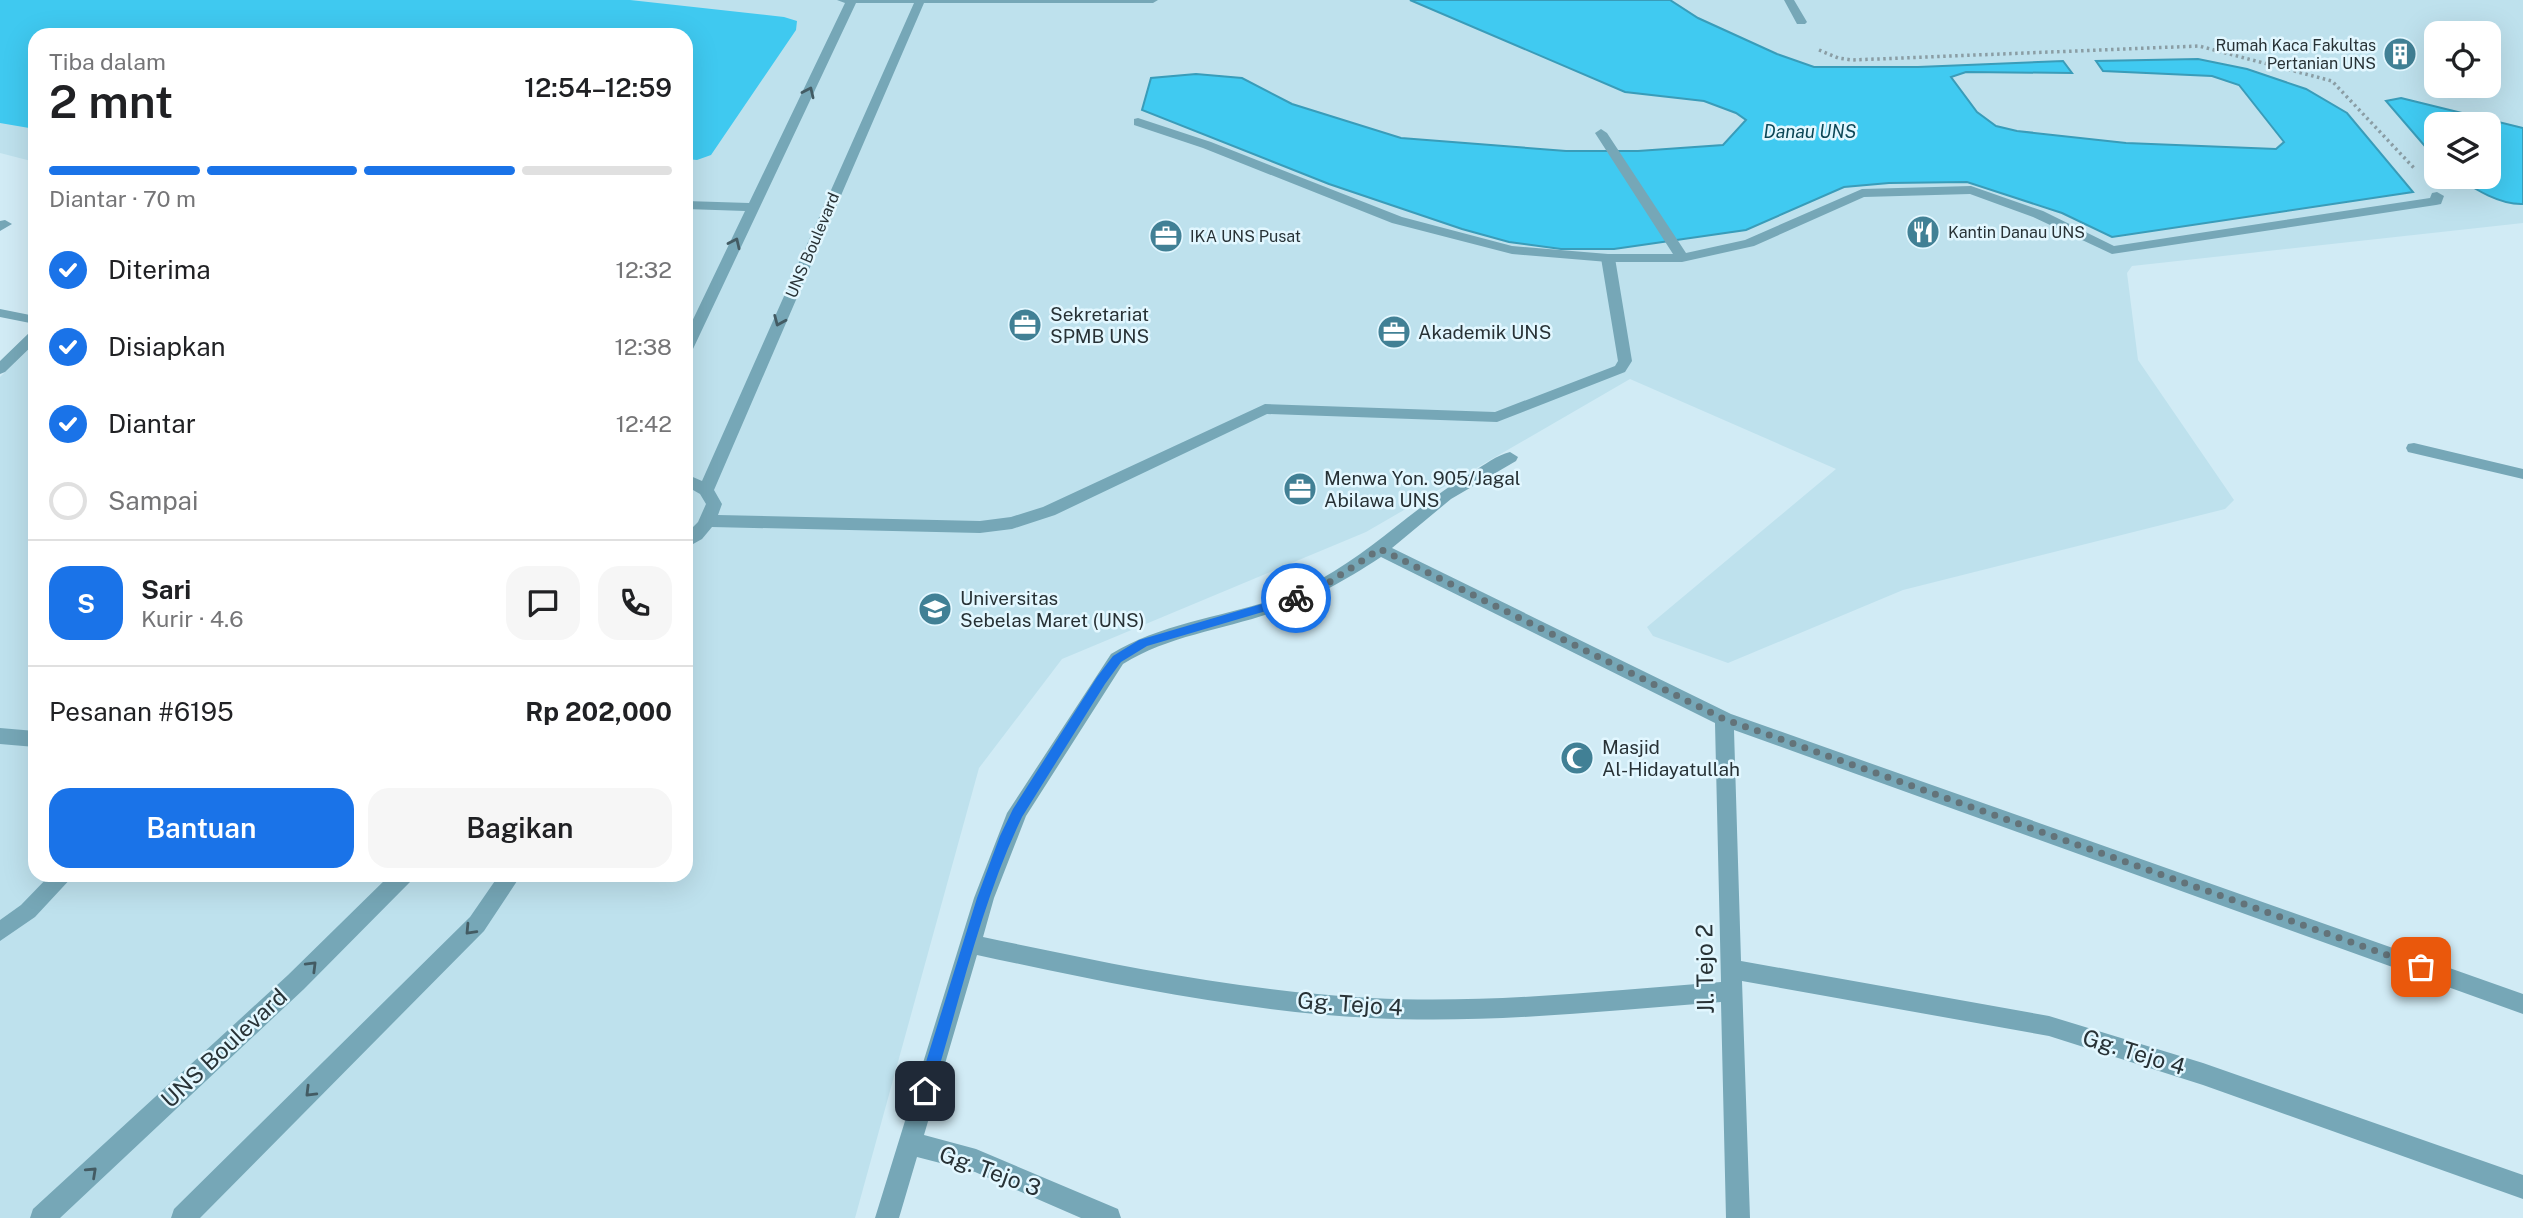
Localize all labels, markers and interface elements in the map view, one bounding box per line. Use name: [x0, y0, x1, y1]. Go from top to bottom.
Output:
map controls: [2424, 21, 2501, 189]
button: locate: [2424, 21, 2501, 98]
building icon: Rumah Kaca Fakultas Pertanian UNS: [2381, 35, 2419, 73]
place label: Rumah Kaca Fakultas Pertanian UNS: [2216, 36, 2376, 73]
text: Tiba dalam: [49, 48, 166, 75]
text: 12:54–12:59: [524, 72, 672, 103]
text: 2 mnt: [49, 74, 173, 128]
one-way arrow: [801, 87, 815, 99]
button: layers: [2424, 112, 2501, 189]
water label: Danau UNS: [1764, 121, 1857, 142]
text: Diantar · 70 m: [49, 185, 196, 212]
street label: UNS Boulevard: [782, 190, 843, 301]
restaurant icon: Kantin Danau UNS: [1904, 213, 1942, 251]
office icon: IKA UNS Pusat: [1147, 217, 1185, 255]
place label: Kantin Danau UNS: [1948, 223, 2085, 242]
place label: IKA UNS Pusat: [1190, 227, 1301, 246]
one-way arrow: [727, 238, 741, 250]
icon: check: [49, 251, 87, 289]
text: Diterima: [108, 254, 211, 285]
text: 12:32: [616, 256, 672, 283]
place label: Sekretariat SPMB UNS: [1050, 303, 1149, 347]
office icon: Sekretariat SPMB UNS: [1006, 306, 1044, 344]
office icon: Akademik UNS: [1375, 313, 1413, 351]
one-way arrow: [773, 314, 787, 326]
place label: Akademik UNS: [1418, 321, 1551, 343]
icon: check: [49, 328, 87, 366]
text: Disiapkan: [108, 331, 226, 362]
text: 12:38: [615, 333, 672, 360]
icon: check: [49, 405, 87, 443]
text: Diantar: [108, 408, 196, 439]
text: 12:42: [616, 410, 672, 437]
place label: Menwa Yon. 905/Jagal Abilawa UNS: [1324, 467, 1521, 511]
office icon: Menwa Yon. 905/Jagal Abilawa UNS: [1281, 470, 1319, 508]
text: Sampai: [108, 485, 198, 516]
courier: [1261, 563, 1331, 633]
button: chat: [506, 566, 580, 640]
button: phone: [598, 566, 672, 640]
text: Sari: [141, 574, 191, 605]
icon: bike: [1277, 579, 1315, 617]
place label: Universitas Sebelas Maret (UNS): [960, 587, 1145, 631]
text: S: [77, 588, 95, 619]
school or university icon: Universitas Sebelas Maret (UNS): [916, 590, 954, 628]
text: Kurir · 4.6: [141, 605, 244, 632]
text: Pesanan #6195: [49, 696, 234, 727]
text: Rp 202,000: [525, 696, 672, 727]
place label: Masjid Al-Hidayatullah: [1602, 736, 1740, 780]
mosque icon: Masjid Al-Hidayatullah: [1558, 739, 1596, 777]
button: Bantuan: [49, 788, 354, 868]
button: Bagikan: [368, 788, 672, 868]
one-way arrow: [466, 922, 479, 935]
street label: Jl. Tejo 2: [1690, 924, 1719, 1014]
pin: [2391, 937, 2451, 997]
icon: bag: [2402, 948, 2440, 986]
one-way arrow: [304, 962, 316, 974]
street label: UNS Boulevard: [155, 982, 292, 1113]
street label: Gg. Tejo 4: [1296, 986, 1404, 1021]
street label: Gg. Tejo 4: [2080, 1023, 2189, 1080]
pin: [895, 1061, 955, 1121]
icon: home: [906, 1072, 944, 1110]
one-way arrow: [306, 1083, 319, 1096]
street label: Gg. Tejo 3: [936, 1140, 1045, 1201]
one-way arrow: [84, 1167, 97, 1180]

